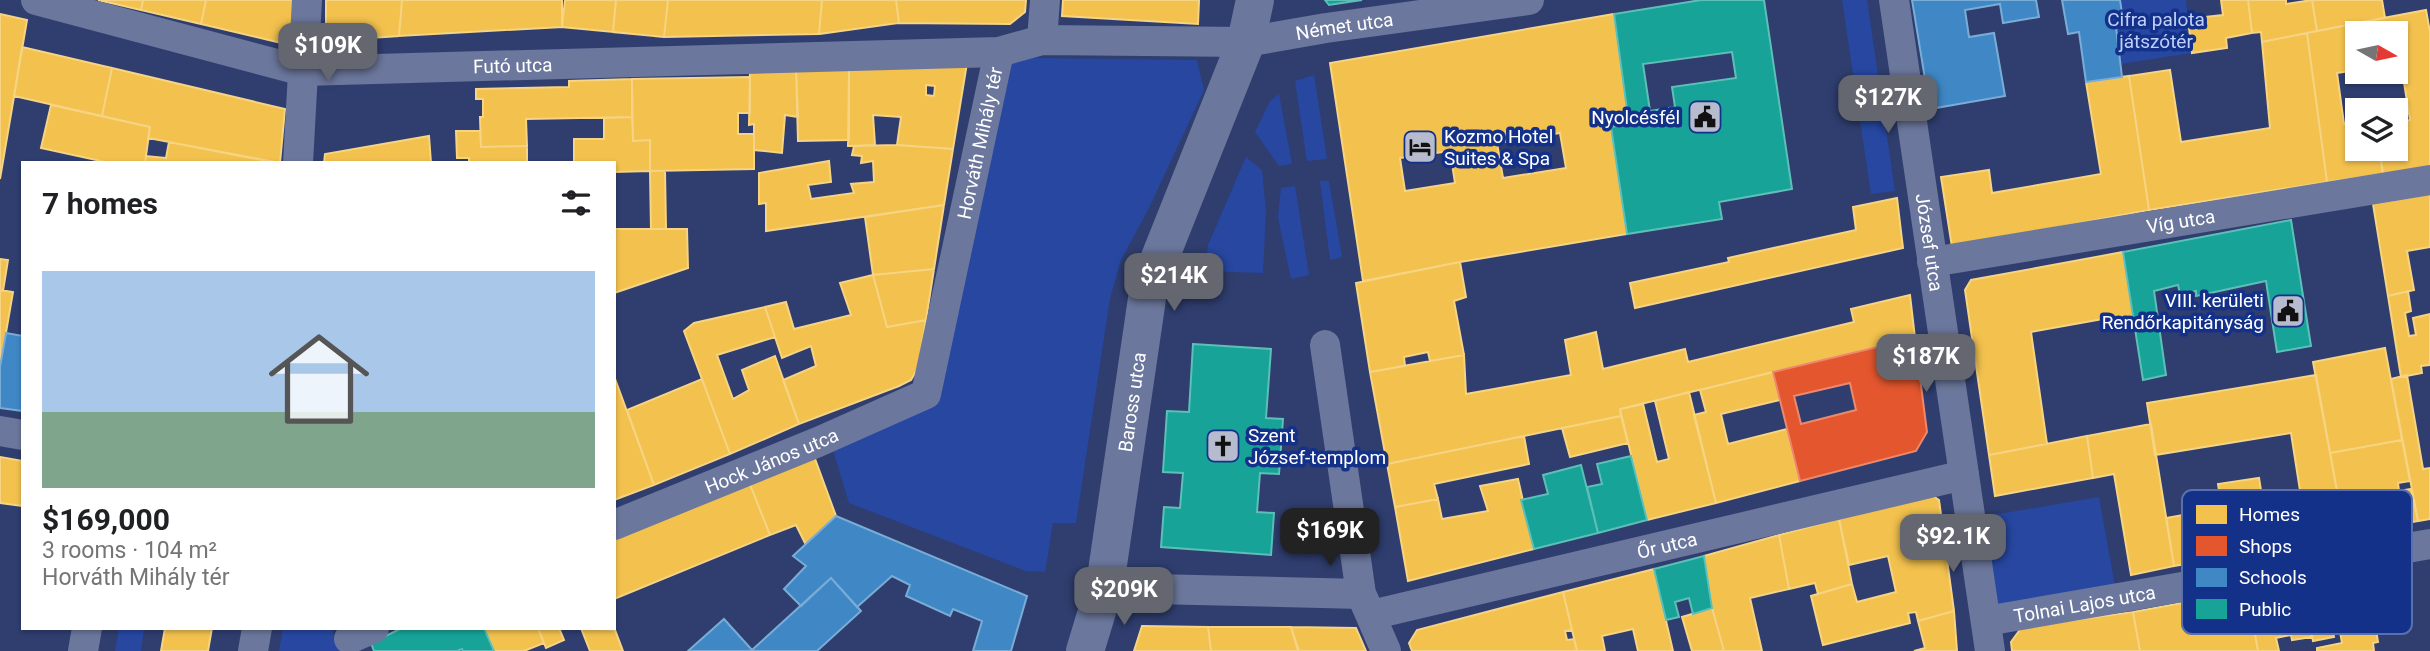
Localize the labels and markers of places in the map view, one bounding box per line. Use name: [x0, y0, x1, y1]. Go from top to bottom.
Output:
pin: $109K: [279, 24, 377, 83]
pin: $127K: [1839, 76, 1937, 135]
public building icon: Nyolcésfél: [1686, 98, 1724, 136]
place label: Nyolcésfél: [1591, 106, 1680, 129]
place label: Kozmo Hotel Suites & Spa: [1444, 125, 1553, 170]
hotel icon: Kozmo Hotel Suites & Spa: [1401, 128, 1439, 166]
pin: $214K: [1125, 254, 1223, 313]
place label: VIII. kerületi Rendőrkapitányság: [2102, 289, 2264, 334]
public building icon: VIII. kerületi Rendőrkapitányság: [2269, 292, 2307, 330]
pin: $187K: [1877, 334, 1975, 394]
place label: Szent József-templom: [1248, 424, 1386, 469]
church icon: Szent József-templom: [1204, 427, 1242, 465]
pin: $169K: [1281, 508, 1379, 568]
pin: $92.1K: [1896, 514, 2010, 574]
pin: $209K: [1075, 568, 1173, 627]

